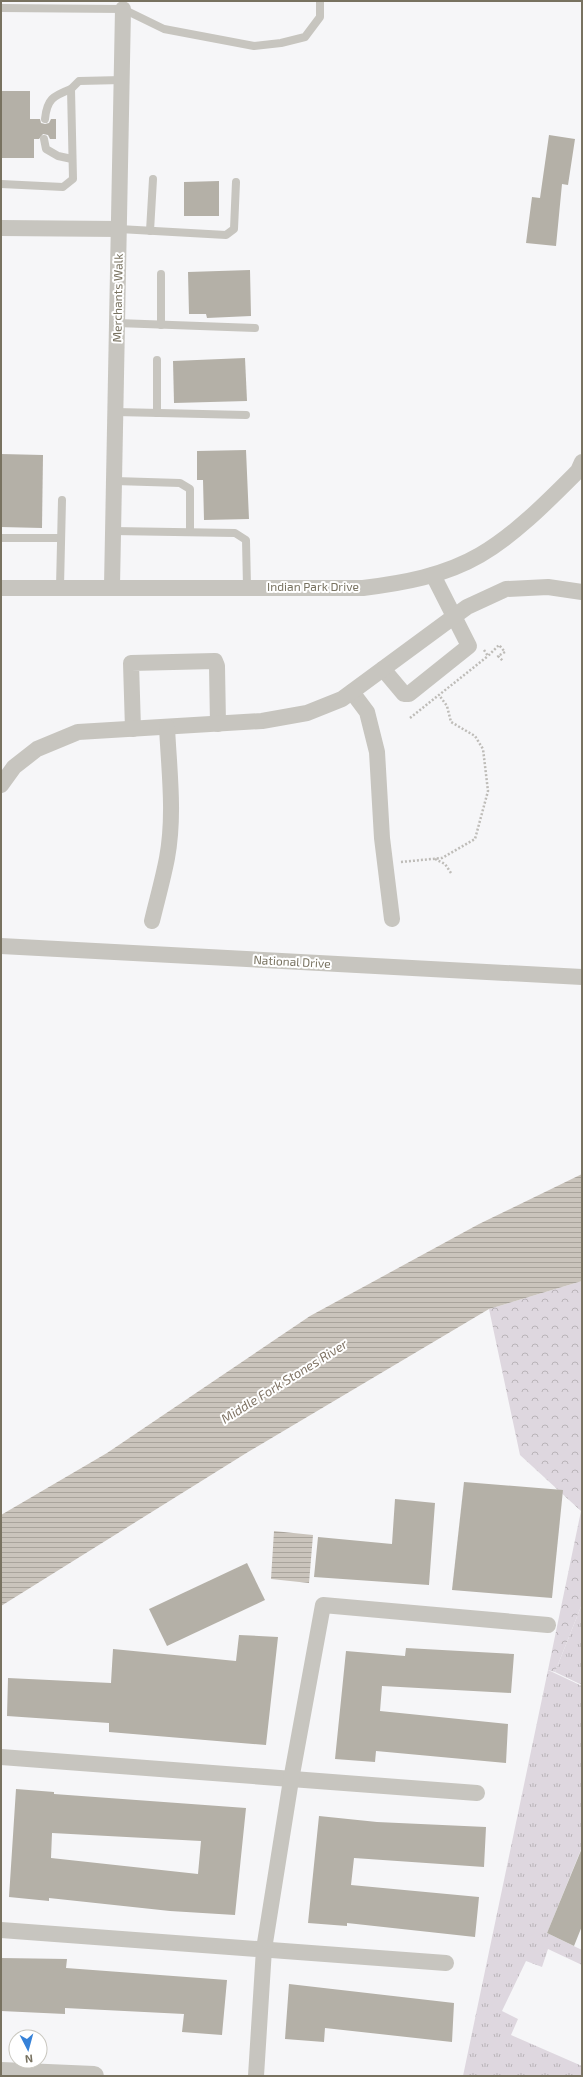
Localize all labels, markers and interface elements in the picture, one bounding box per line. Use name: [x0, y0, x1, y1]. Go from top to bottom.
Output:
street label: Merchants Walk: [109, 254, 125, 342]
street label: Indian Park Drive: [267, 579, 359, 593]
street label: National Drive: [253, 952, 331, 970]
water label: Middle Fork Stones River: [218, 1335, 351, 1426]
north arrow: [8, 2029, 48, 2069]
text: N: [24, 2053, 34, 2066]

